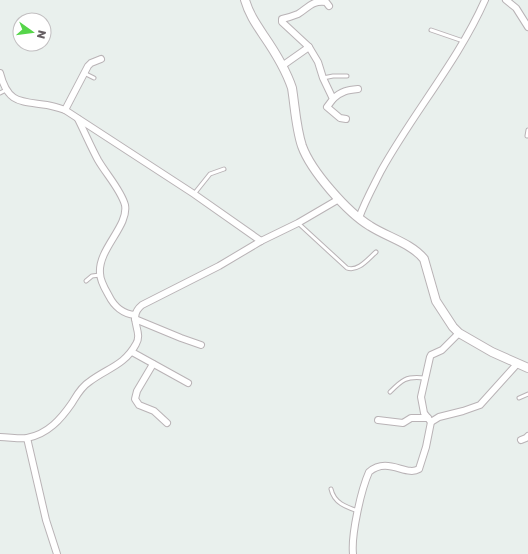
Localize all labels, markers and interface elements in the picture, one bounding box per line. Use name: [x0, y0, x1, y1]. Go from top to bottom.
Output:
north arrow: [12, 12, 52, 52]
text: N: [35, 29, 50, 40]

